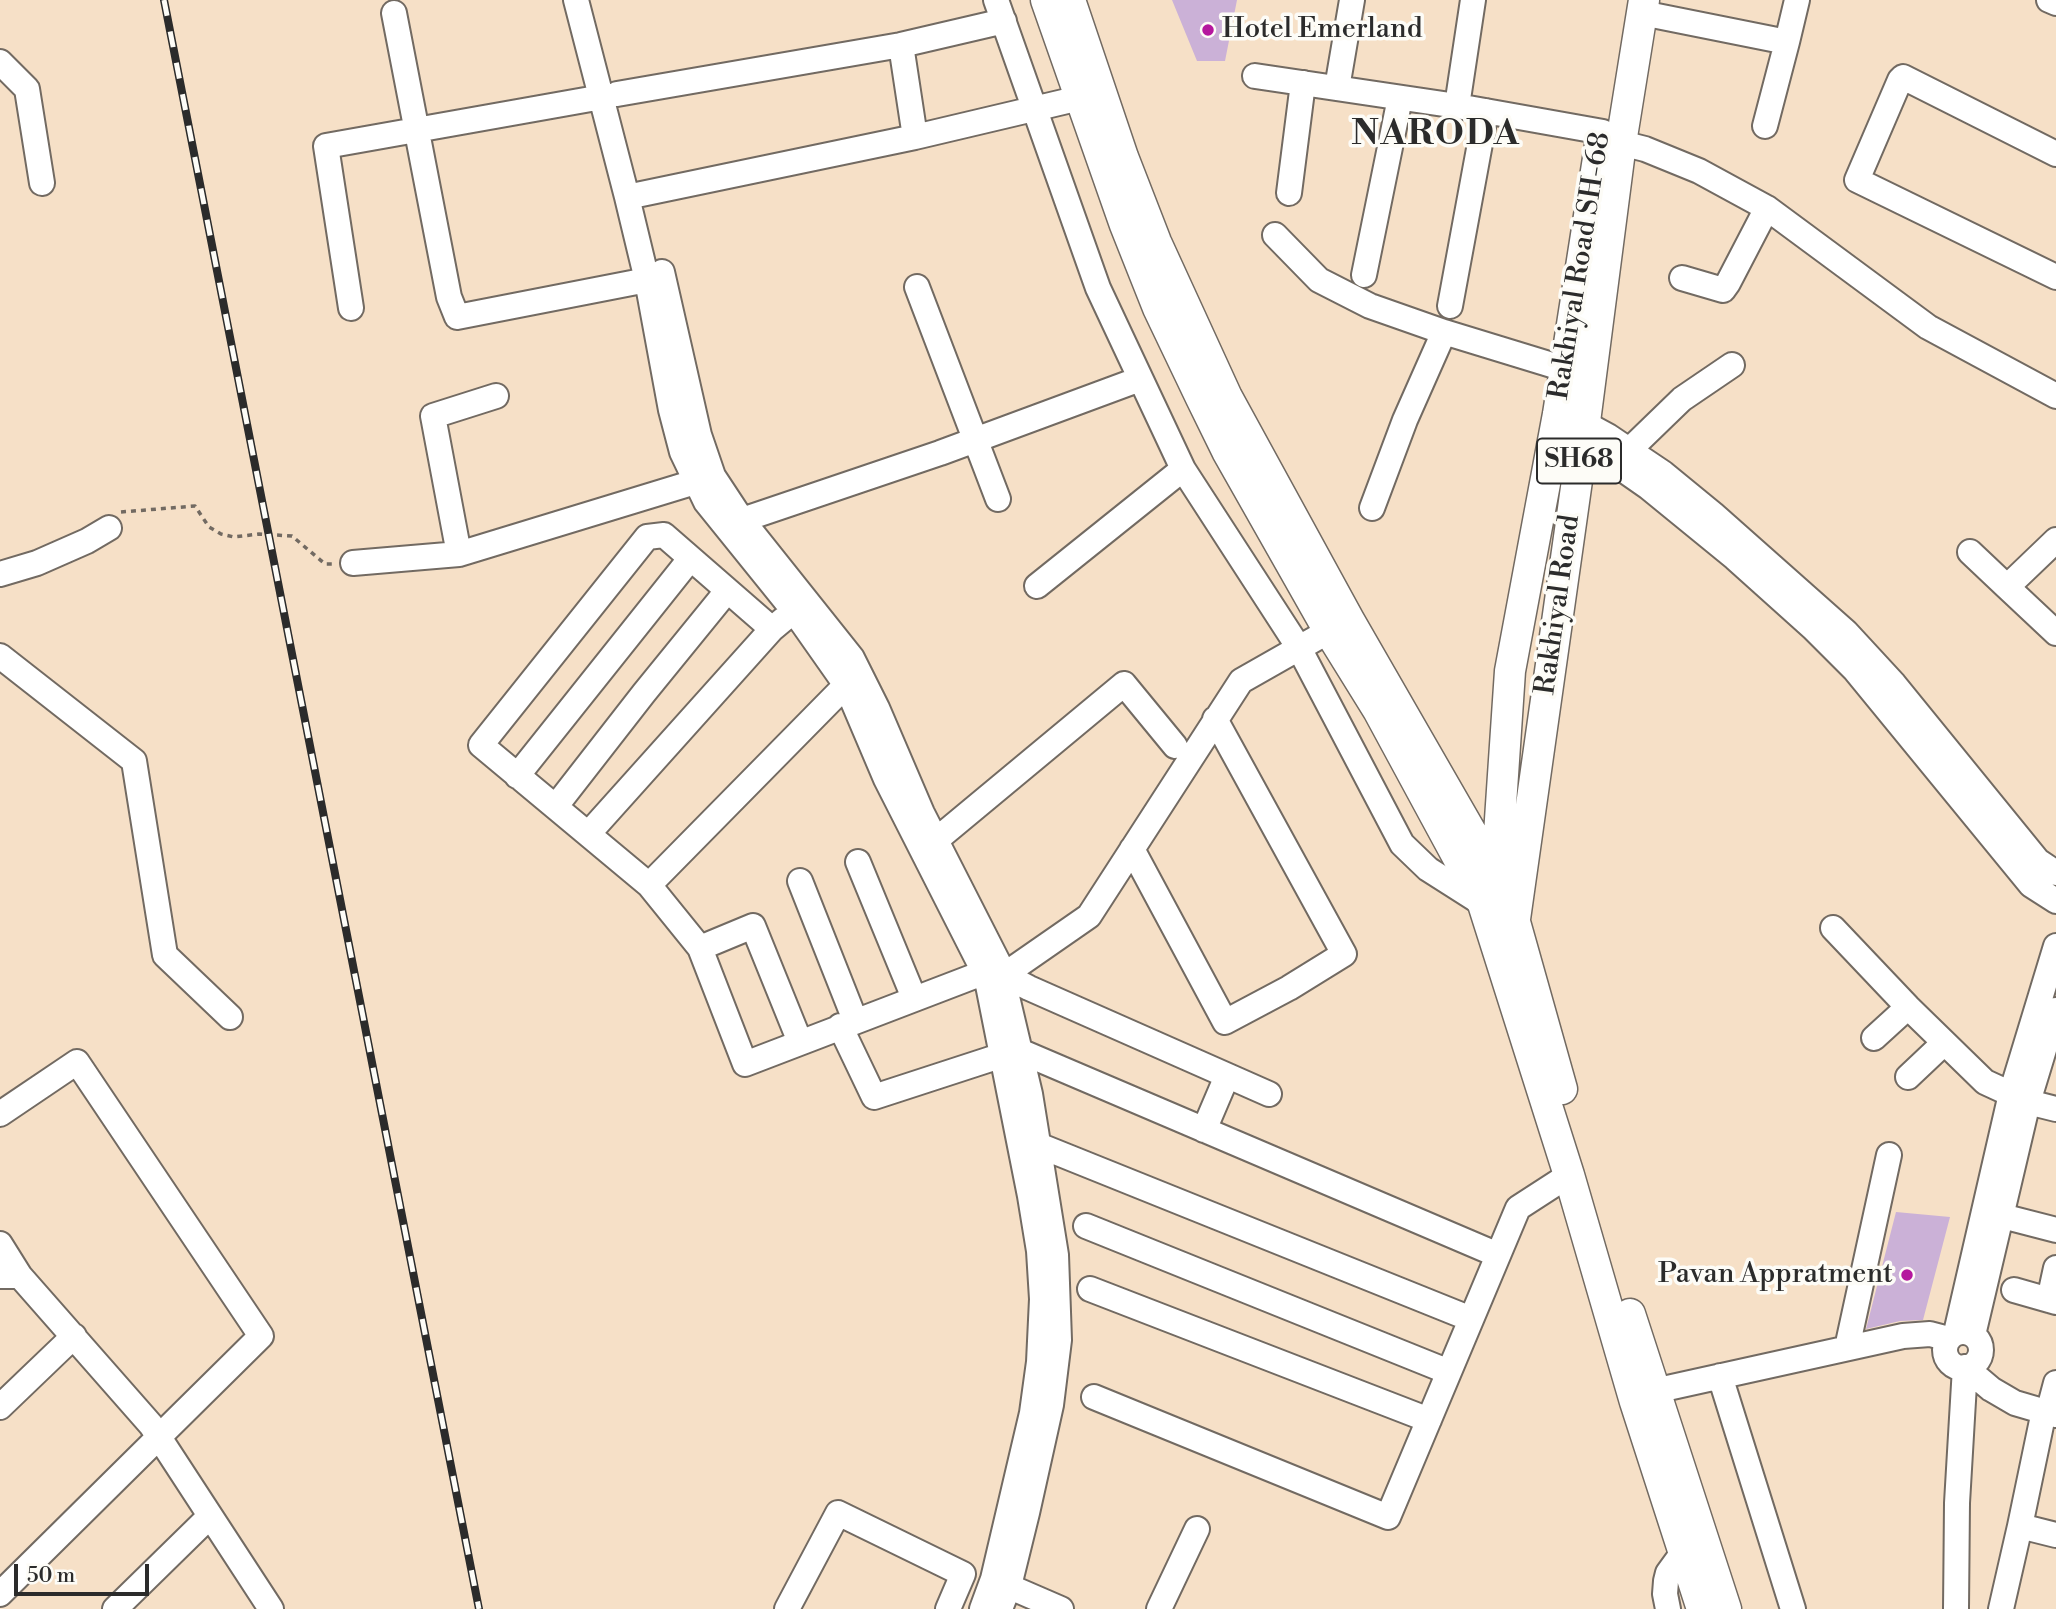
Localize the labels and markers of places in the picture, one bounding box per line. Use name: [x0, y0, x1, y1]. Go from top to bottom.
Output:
place label: Hotel Emerland: [1222, 13, 1423, 47]
marker: Hotel Emerland: [1200, 22, 1216, 38]
place label: Pavan Appratment: [1658, 1258, 1893, 1292]
marker: Pavan Appratment: [1899, 1267, 1915, 1283]

